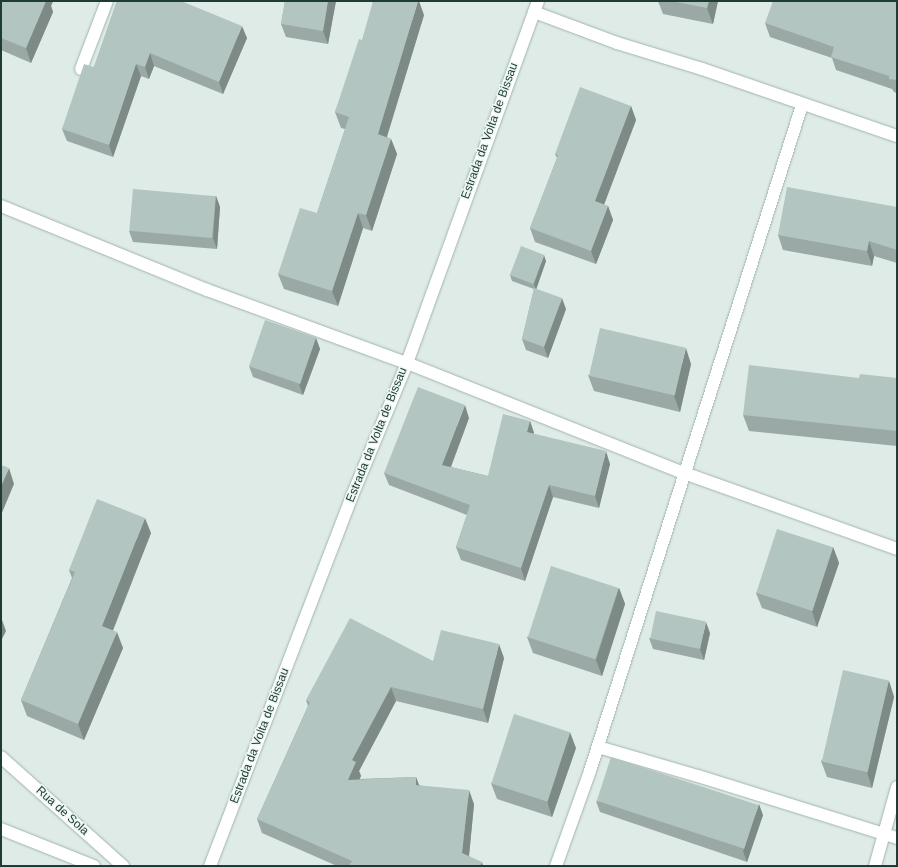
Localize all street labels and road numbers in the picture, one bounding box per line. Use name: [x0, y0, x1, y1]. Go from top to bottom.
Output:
street label: Estrada da Volta de Bissau: [459, 61, 521, 201]
street label: Estrada da Volta de Bissau: [343, 366, 411, 504]
street label: Estrada da Volta de Bissau: [227, 666, 293, 806]
street label: Rua de Sola: [33, 784, 91, 838]

